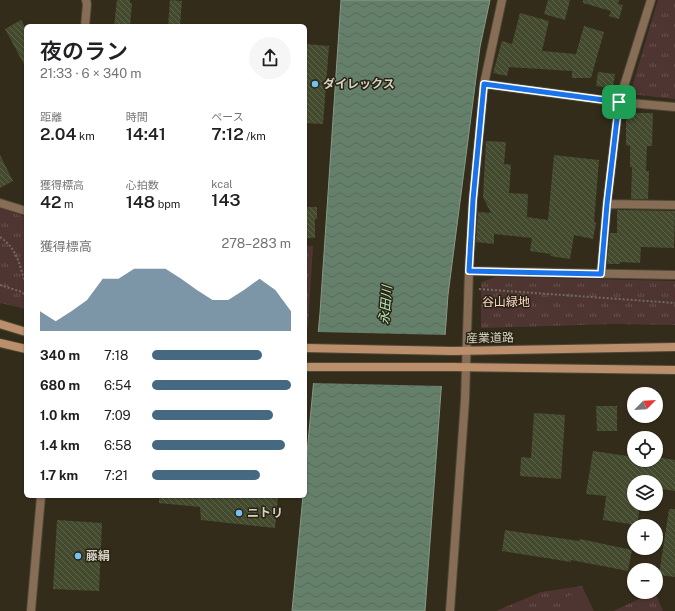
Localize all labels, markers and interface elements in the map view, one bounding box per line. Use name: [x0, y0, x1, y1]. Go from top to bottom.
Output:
button: share: [249, 37, 291, 79]
text: 夜のラン: [40, 38, 128, 64]
text: 21:33 · 6 × 340 m: [40, 66, 142, 81]
place label: ダイレックス: [323, 77, 395, 91]
marker: ダイレックス: [310, 79, 320, 89]
pin: [602, 85, 636, 119]
icon: arrive: [608, 91, 630, 113]
text: 距離: [40, 111, 62, 123]
text: 時間: [126, 111, 148, 123]
text: ペース: [211, 111, 244, 123]
text: 2.04: [40, 124, 76, 144]
text: 14:41: [126, 124, 166, 144]
text: 7:12: [211, 124, 244, 144]
text: km: [76, 130, 95, 142]
text: /km: [244, 130, 266, 142]
text: kcal: [211, 178, 233, 190]
text: 獲得標高: [40, 179, 84, 191]
text: 心拍数: [126, 179, 159, 191]
text: 143: [211, 190, 240, 210]
text: 42: [40, 192, 61, 212]
text: 148: [126, 192, 155, 212]
text: m: [61, 198, 74, 210]
text: bpm: [155, 198, 180, 210]
text: 278–283 m: [221, 236, 291, 251]
text: 獲得標高: [40, 239, 92, 254]
water label: 永田川: [376, 283, 395, 325]
park label: 谷山緑地: [482, 295, 530, 309]
street label: 産業道路: [466, 331, 514, 345]
text: 340 m: [40, 348, 80, 363]
text: 7:18: [104, 348, 128, 363]
text: 680 m: [40, 378, 80, 393]
text: 6:54: [104, 378, 132, 393]
north arrow: [627, 387, 663, 423]
map controls: [627, 387, 663, 599]
text: 1.0 km: [40, 408, 80, 423]
text: 7:09: [104, 408, 131, 423]
button: locate: [627, 431, 663, 467]
text: 1.4 km: [40, 438, 80, 453]
text: 6:58: [104, 438, 132, 453]
text: 1.7 km: [40, 468, 78, 483]
text: 7:21: [104, 468, 128, 483]
button: layers: [627, 475, 663, 511]
place label: ニトリ: [247, 506, 283, 520]
marker: ニトリ: [234, 508, 244, 518]
button: +: [627, 519, 663, 555]
place label: 藤絹: [86, 549, 110, 563]
marker: 藤絹: [73, 551, 83, 561]
button: −: [627, 563, 663, 599]

